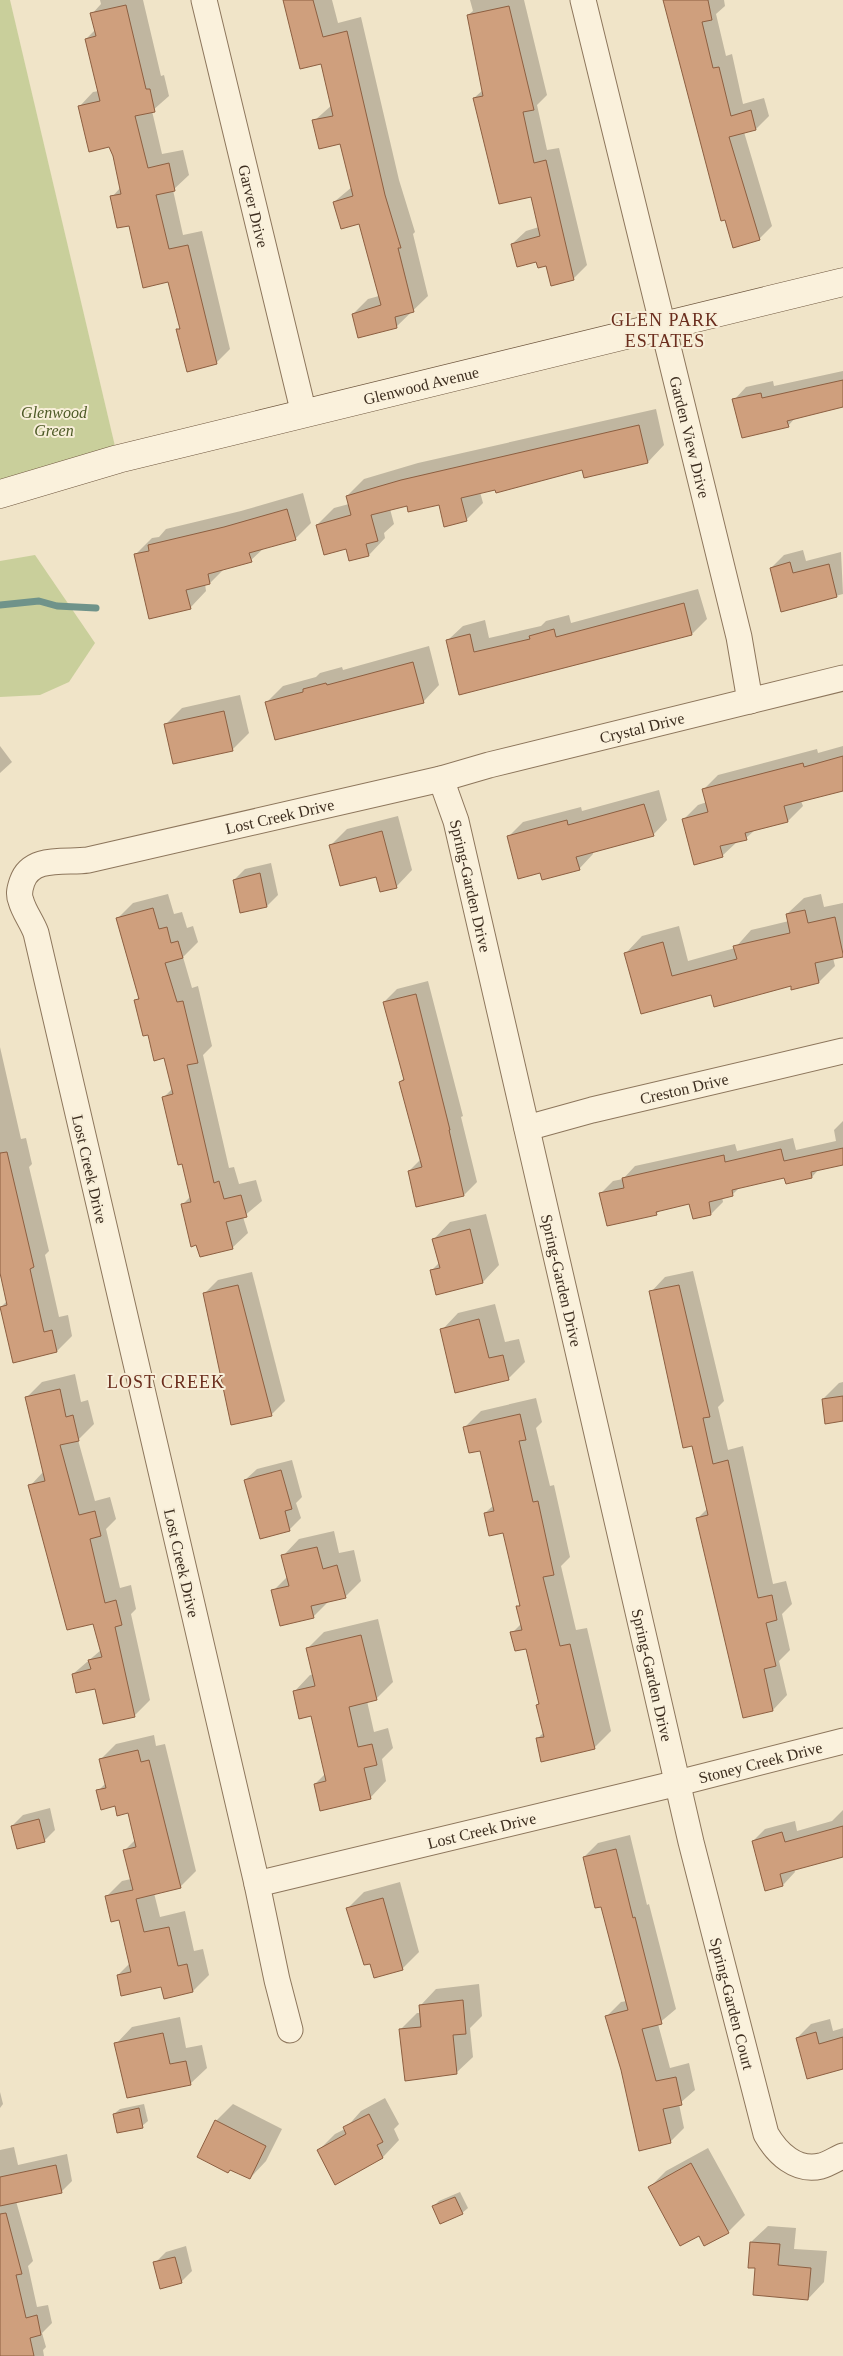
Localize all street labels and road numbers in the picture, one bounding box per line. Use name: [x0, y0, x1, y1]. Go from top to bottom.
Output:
street label: Garver Drive: [235, 163, 272, 249]
street label: Glenwood Avenue: [362, 363, 481, 408]
street label: Garden View Drive: [666, 374, 713, 500]
street label: Crystal Drive: [598, 709, 686, 747]
street label: Lost Creek Drive: [224, 796, 336, 837]
street label: Spring-Garden Drive: [447, 818, 494, 954]
street label: Creston Drive: [638, 1070, 730, 1107]
street label: Lost Creek Drive: [69, 1113, 110, 1225]
street label: Spring-Garden Drive: [538, 1213, 585, 1348]
street label: Lost Creek Drive: [161, 1507, 202, 1619]
street label: Spring-Garden Drive: [629, 1607, 676, 1743]
street label: Stoney Creek Drive: [697, 1739, 824, 1786]
street label: Lost Creek Drive: [426, 1809, 538, 1852]
street label: Spring-Garden Court: [707, 1936, 757, 2072]

